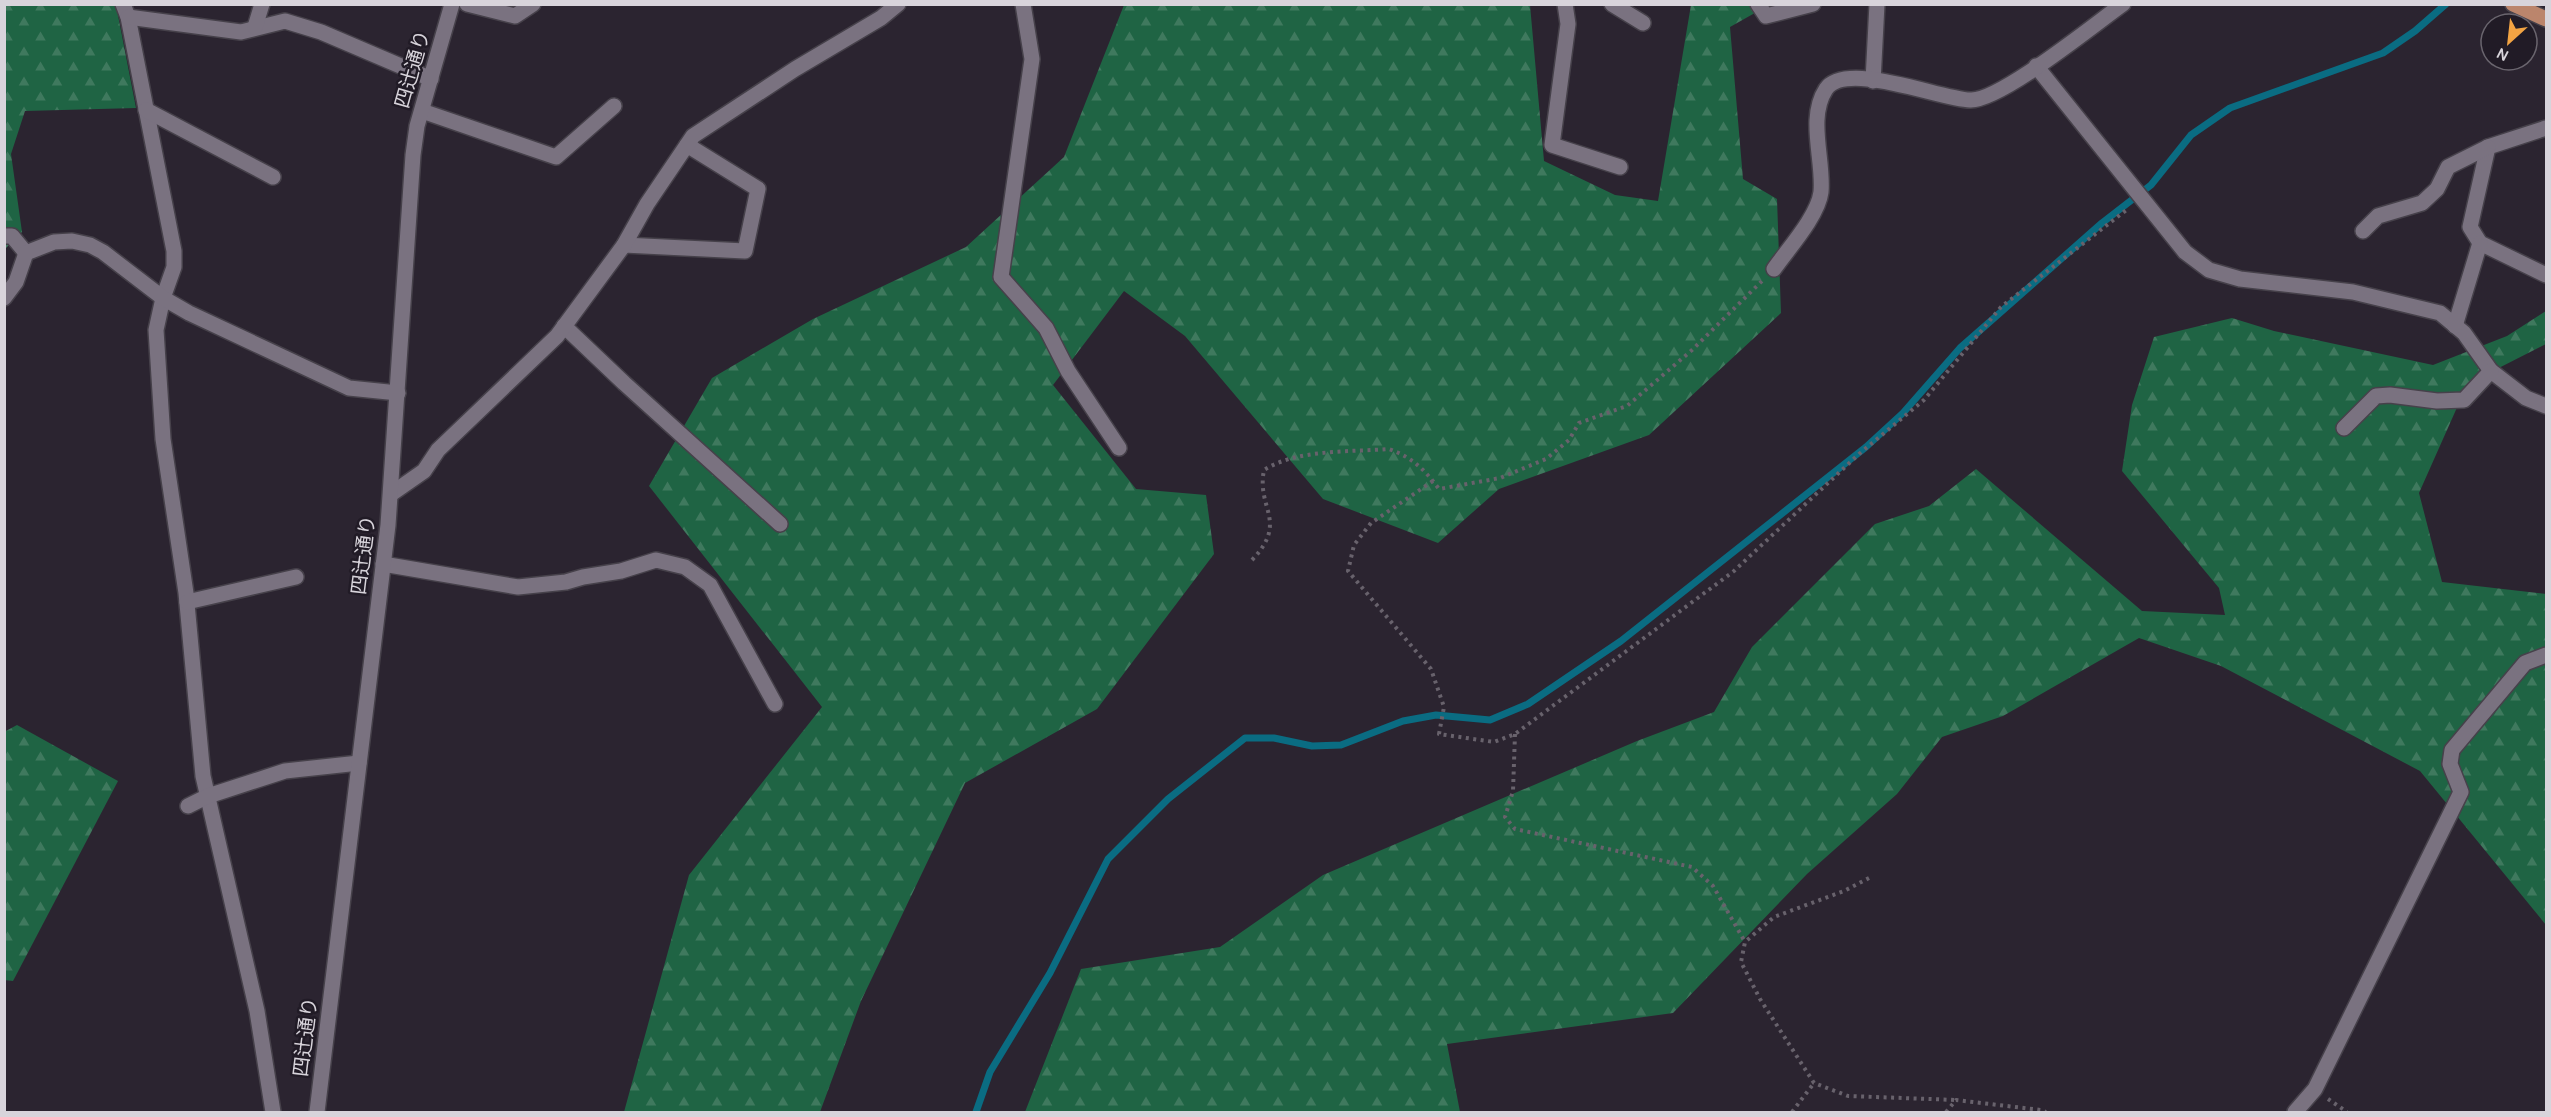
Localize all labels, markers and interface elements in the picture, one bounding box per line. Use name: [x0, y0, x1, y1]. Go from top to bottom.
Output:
north arrow: [2479, 12, 2539, 72]
street label: 四辻通り: [390, 28, 435, 111]
text: N: [2493, 44, 2512, 66]
street label: 四辻通り: [347, 514, 380, 596]
street label: 四辻通り: [289, 996, 322, 1078]

